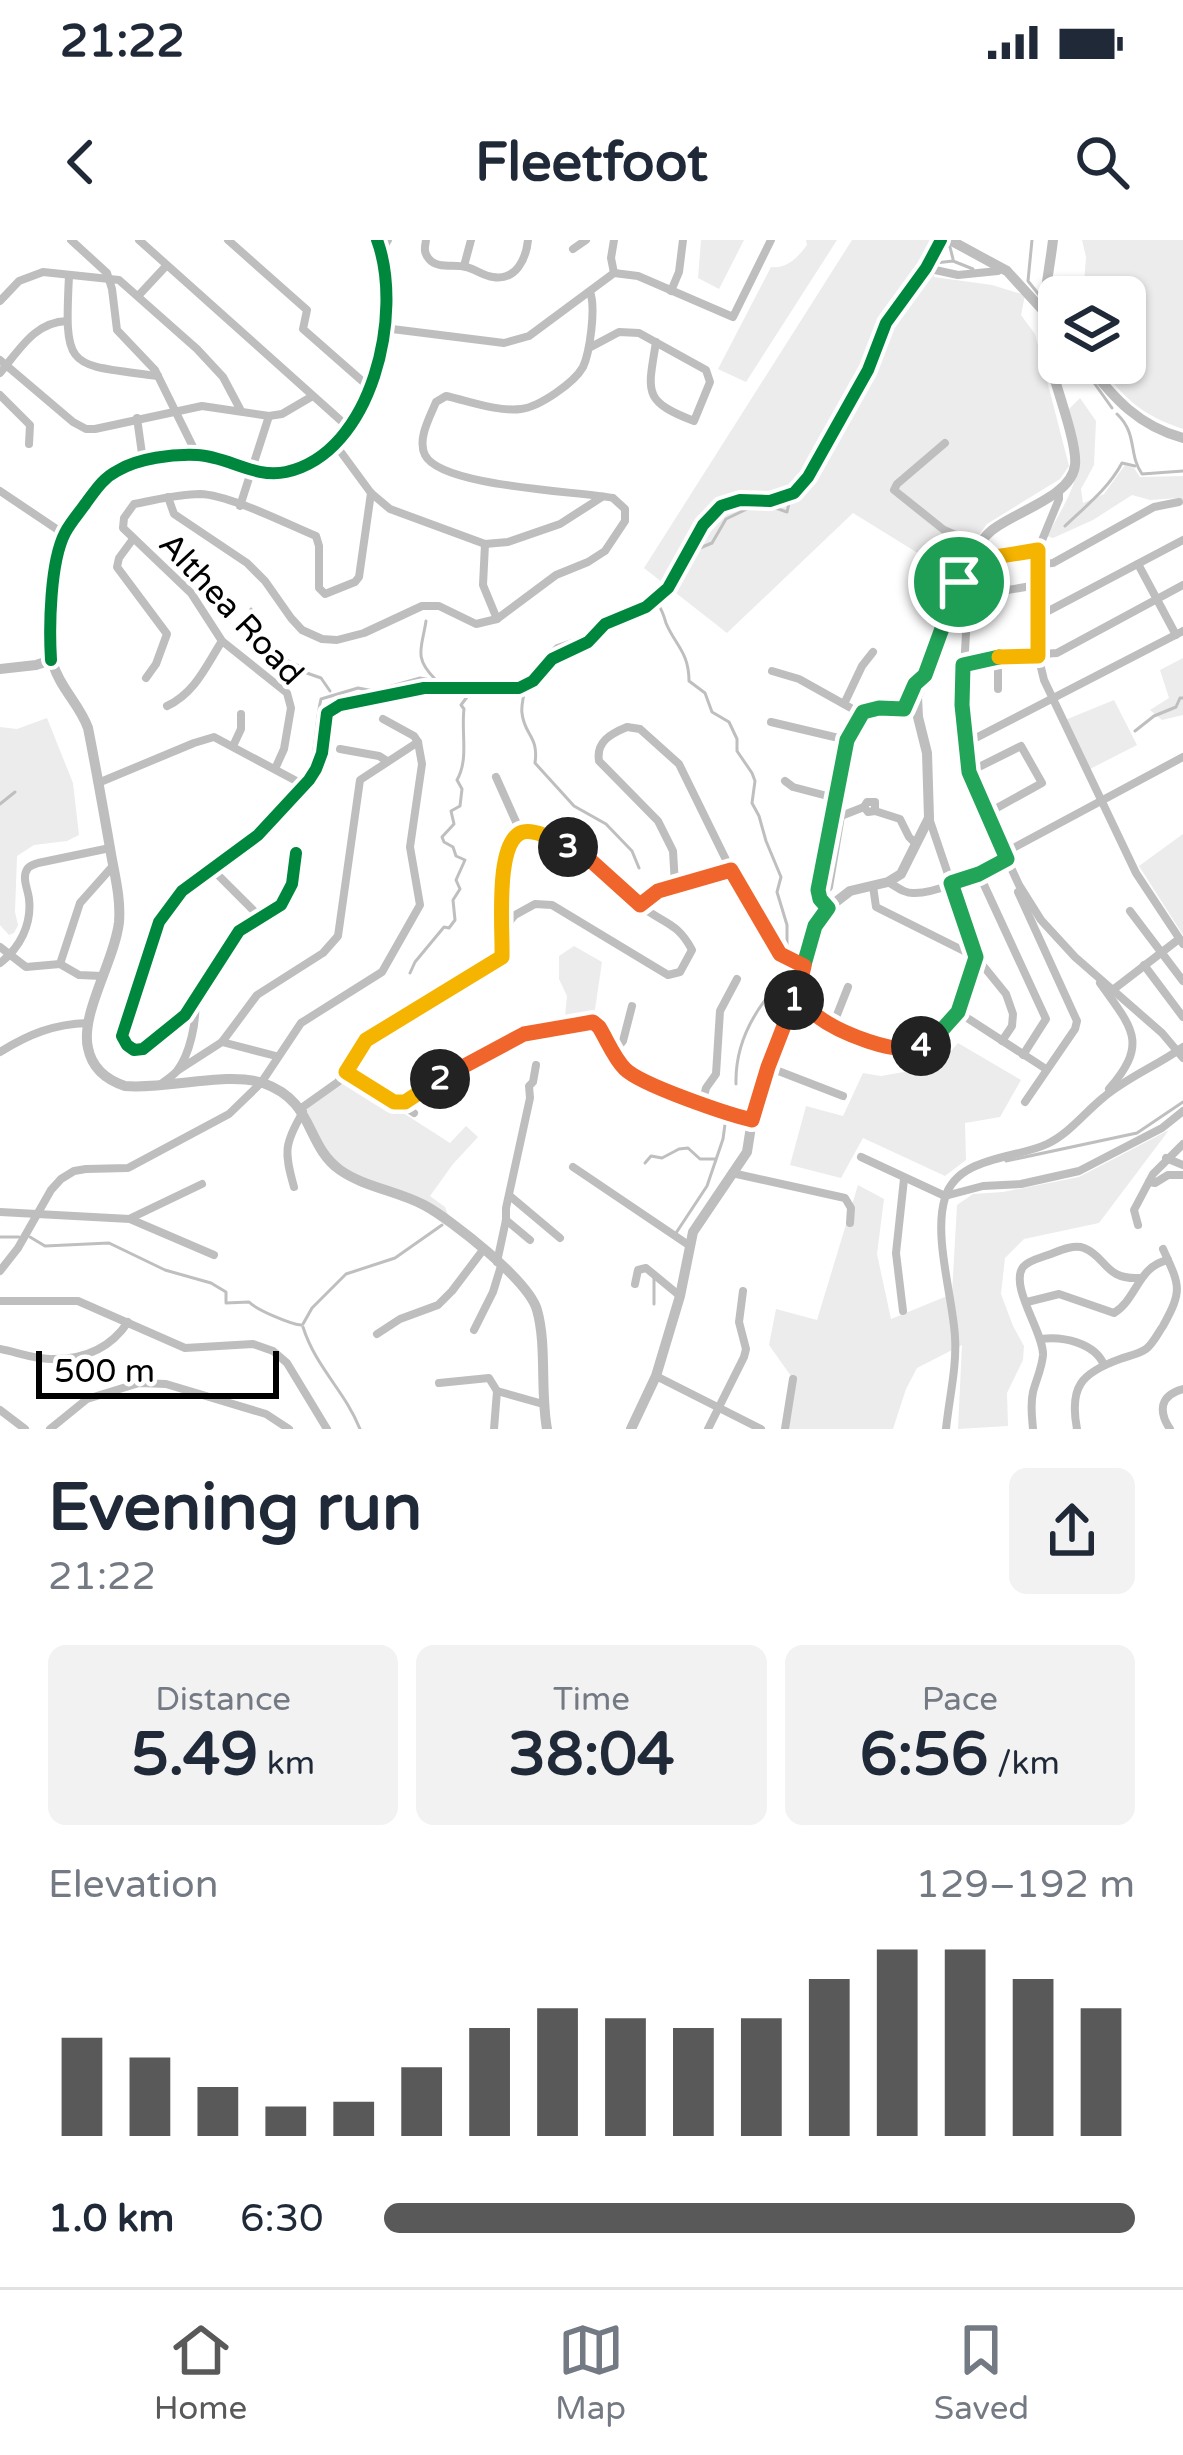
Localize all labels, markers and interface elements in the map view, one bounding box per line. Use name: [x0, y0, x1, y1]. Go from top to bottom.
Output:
text: 21:22: [60, 15, 185, 69]
icon: back: [48, 129, 114, 195]
icon: search: [1069, 129, 1135, 195]
text: Fleetfoot: [475, 130, 708, 195]
map controls: [1038, 276, 1146, 384]
button: layers: [1038, 276, 1146, 384]
street label: Althea Road: [151, 525, 311, 693]
pin: [908, 531, 1010, 633]
icon: arrive: [926, 549, 992, 615]
pin: 3: [538, 817, 598, 877]
text: 3: [558, 827, 578, 866]
pin: 1: [764, 970, 824, 1030]
text: 1: [784, 980, 804, 1019]
pin: 4: [891, 1016, 951, 1076]
text: 4: [911, 1026, 931, 1065]
pin: 2: [410, 1049, 470, 1109]
text: 2: [430, 1059, 450, 1098]
scale bar: [36, 1345, 279, 1398]
text: 500 m: [54, 1352, 155, 1391]
text: Evening run: [48, 1468, 422, 1548]
button: share: [1009, 1468, 1135, 1594]
text: 21:22: [48, 1553, 156, 1600]
text: Distance: [155, 1680, 291, 1719]
text: Time: [553, 1680, 630, 1719]
text: Pace: [922, 1680, 998, 1719]
text: 5.49: [131, 1719, 258, 1791]
text: 38:04: [508, 1719, 675, 1791]
text: 6:56: [860, 1719, 988, 1791]
text: km: [258, 1744, 315, 1783]
text: /km: [988, 1744, 1060, 1783]
text: Elevation: [48, 1861, 218, 1908]
text: 129–192 m: [915, 1861, 1135, 1908]
text: 1.0 km: [48, 2195, 174, 2242]
text: 6:30: [240, 2195, 324, 2242]
tab: Home: [154, 2317, 247, 2428]
tab: Map: [555, 2317, 626, 2428]
tab: Saved: [934, 2317, 1029, 2428]

